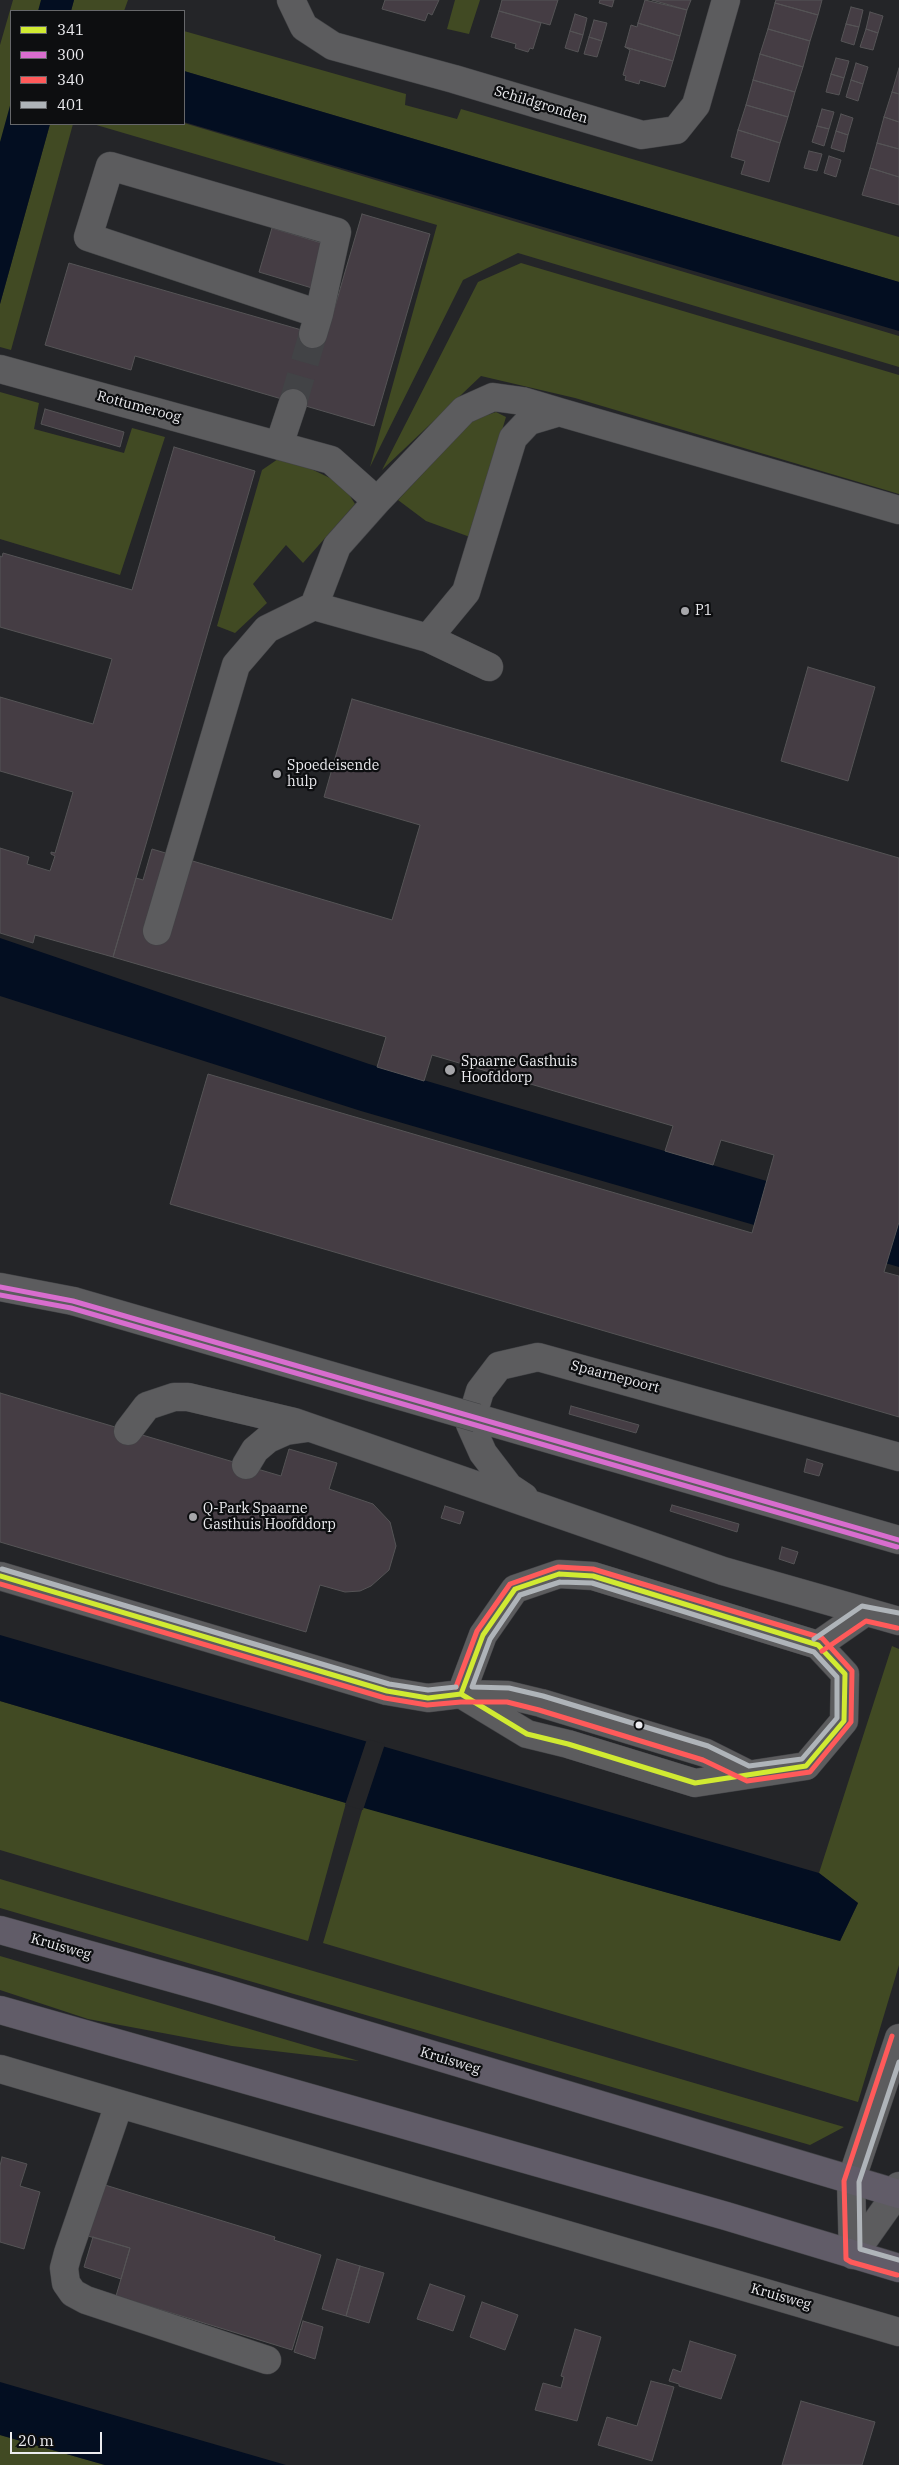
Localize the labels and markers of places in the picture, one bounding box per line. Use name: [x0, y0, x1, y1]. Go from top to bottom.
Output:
place label: P1: [695, 603, 712, 619]
marker: P1: [679, 605, 691, 617]
place label: Spoedeisende hulp: [287, 758, 379, 790]
marker: Spoedeisende hulp: [271, 768, 283, 780]
place label: Spaarne Gasthuis Hoofddorp: [461, 1054, 577, 1086]
marker: Spaarne Gasthuis Hoofddorp: [443, 1063, 457, 1077]
place label: Q-Park Spaarne Gasthuis Hoofddorp: [203, 1501, 336, 1534]
marker: Q-Park Spaarne Gasthuis Hoofddorp: [187, 1511, 199, 1523]
unlabelled marker: [634, 1720, 644, 1730]

